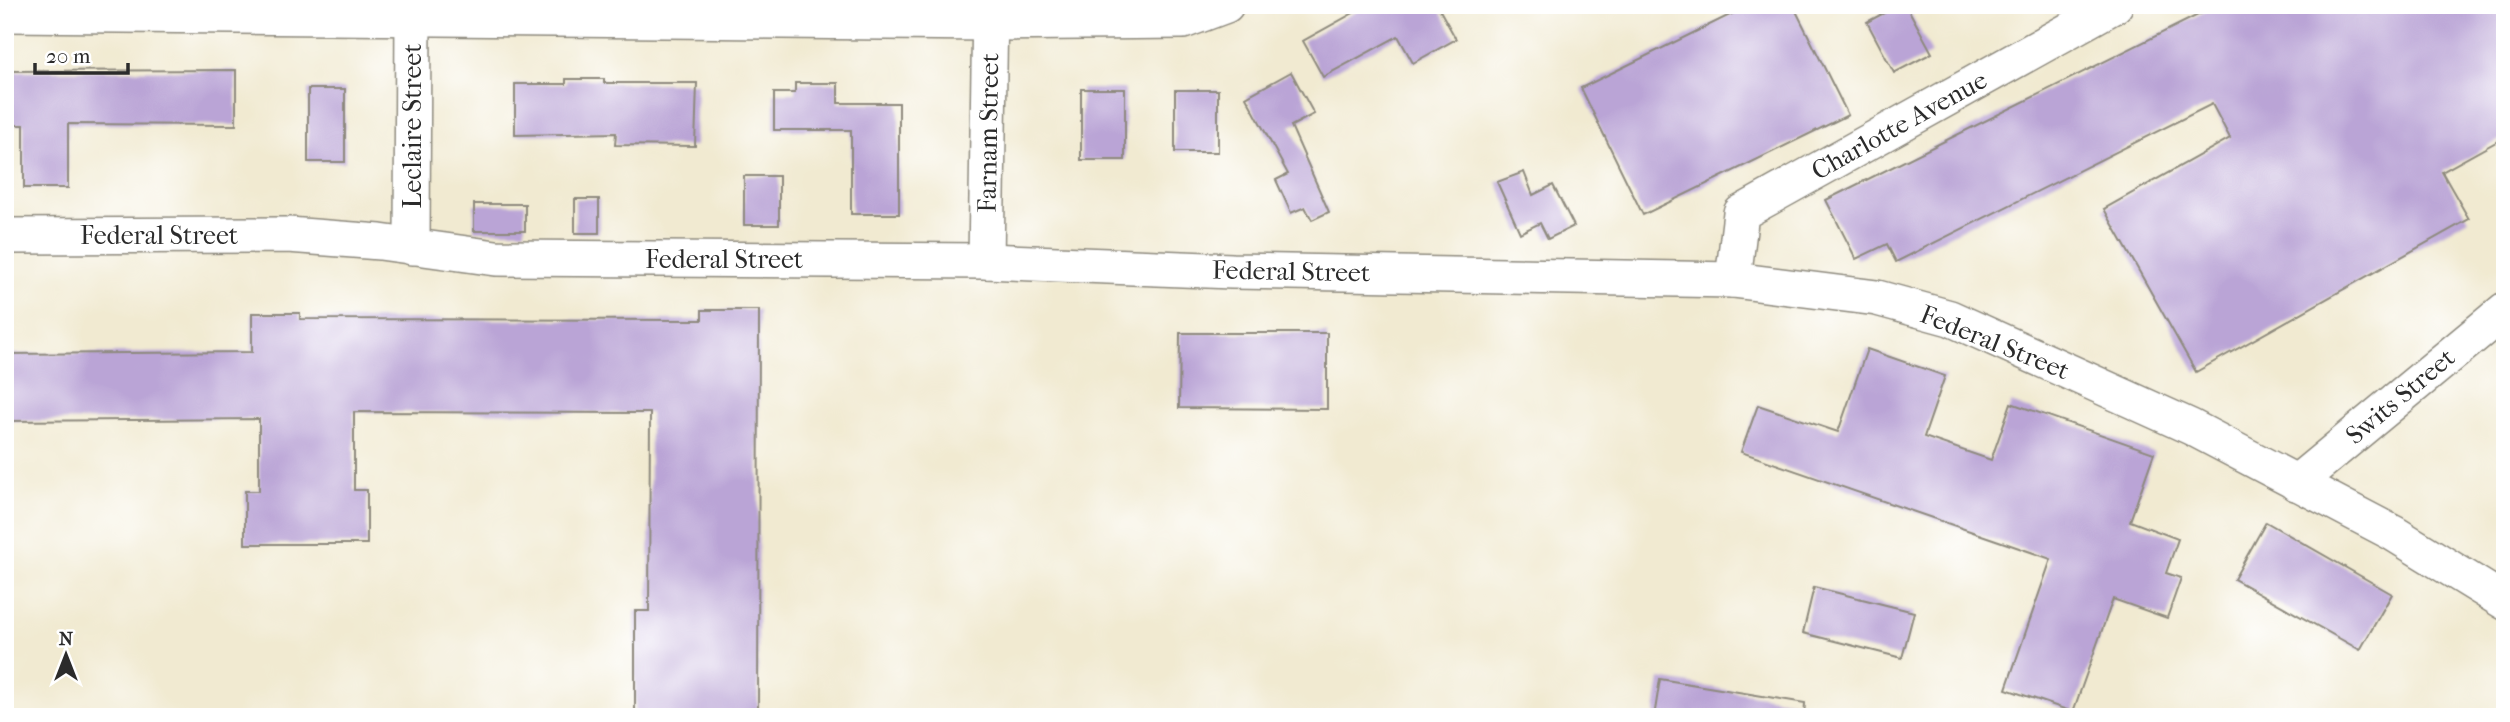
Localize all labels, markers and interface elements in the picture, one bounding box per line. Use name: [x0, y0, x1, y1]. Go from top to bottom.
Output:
scale bar: [35, 32, 128, 76]
street label: Leclaire Street: [397, 43, 428, 208]
text: 20 m: [46, 44, 91, 68]
street label: Farnam Street: [972, 52, 1005, 213]
street label: Charlotte Avenue: [1806, 64, 1993, 187]
street label: Federal Street: [80, 220, 239, 251]
street label: Federal Street: [645, 244, 804, 275]
street label: Federal Street: [1212, 255, 1371, 288]
street label: Federal Street: [1916, 298, 2075, 387]
street label: Swits Street: [2339, 341, 2462, 451]
north arrow: [32, 620, 102, 690]
text: N: [59, 628, 74, 650]

